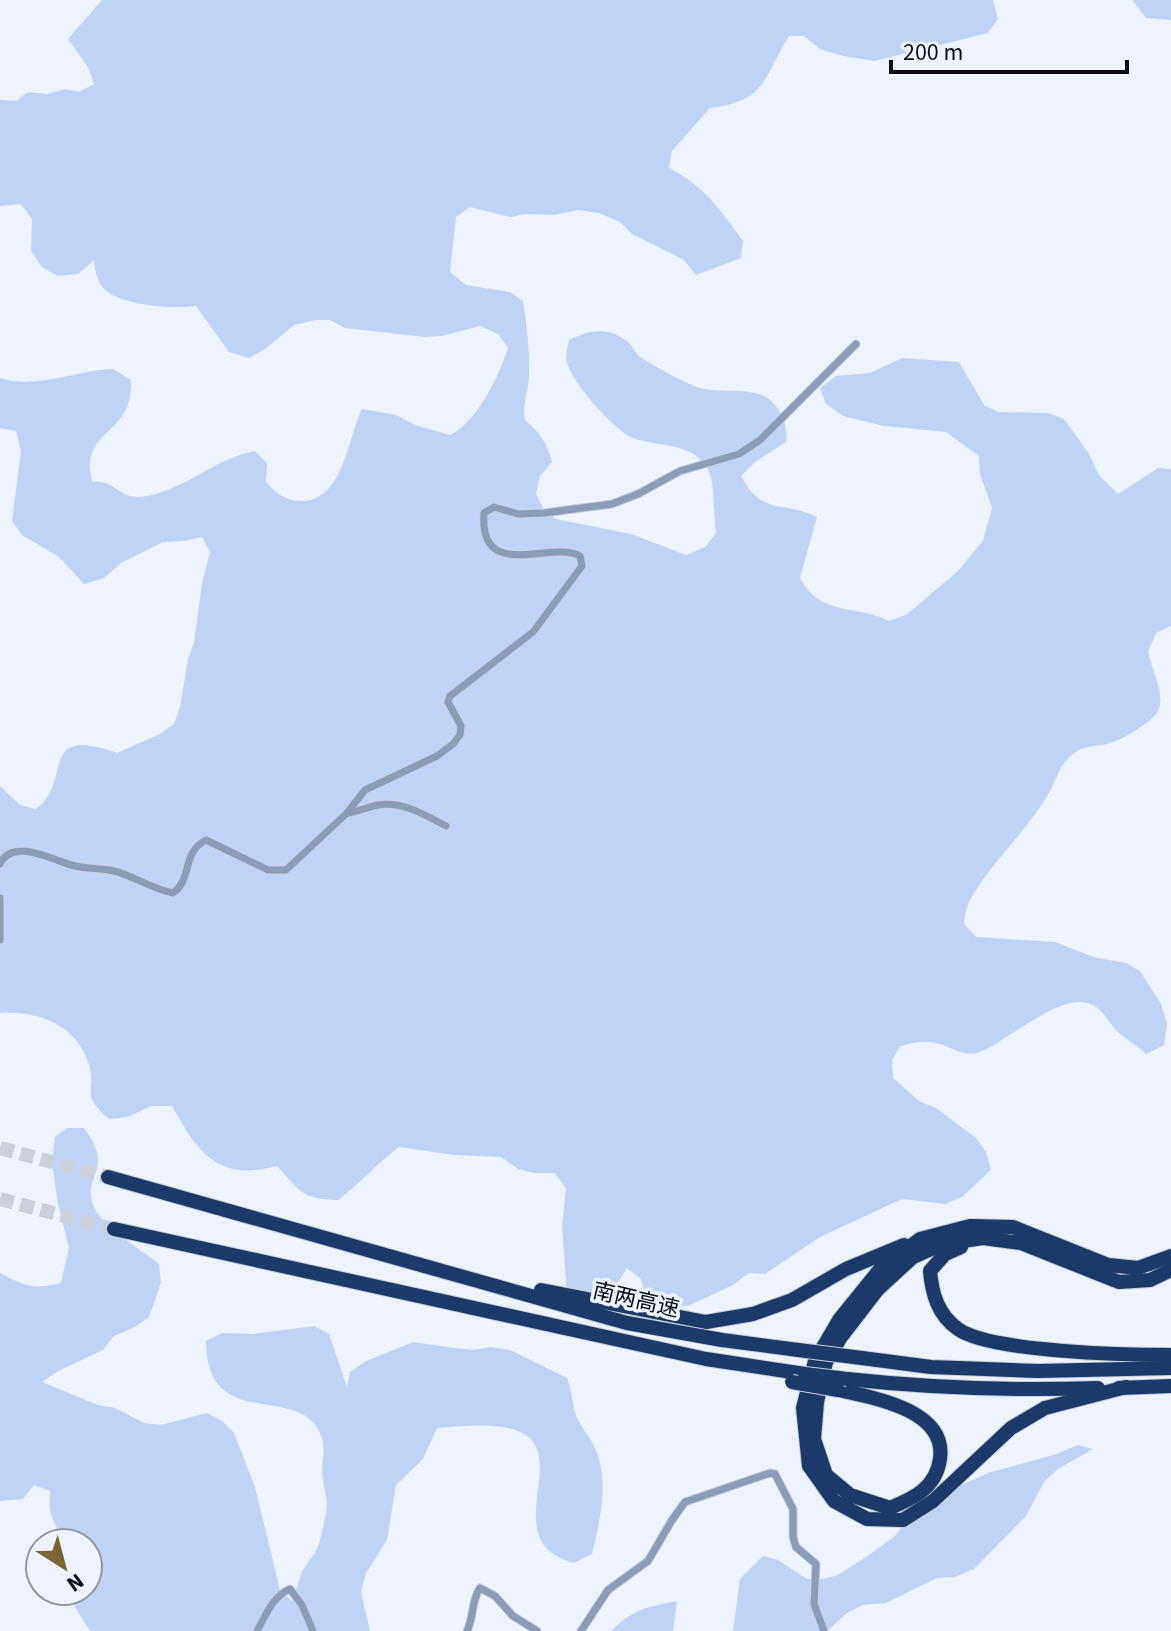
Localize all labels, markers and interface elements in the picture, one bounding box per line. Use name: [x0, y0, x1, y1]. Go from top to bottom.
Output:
scale bar: [891, 24, 1127, 74]
text: 200 m: [903, 35, 963, 70]
street label: 南两高速: [590, 1275, 682, 1325]
north arrow: [24, 1527, 104, 1607]
text: N: [60, 1565, 90, 1600]

